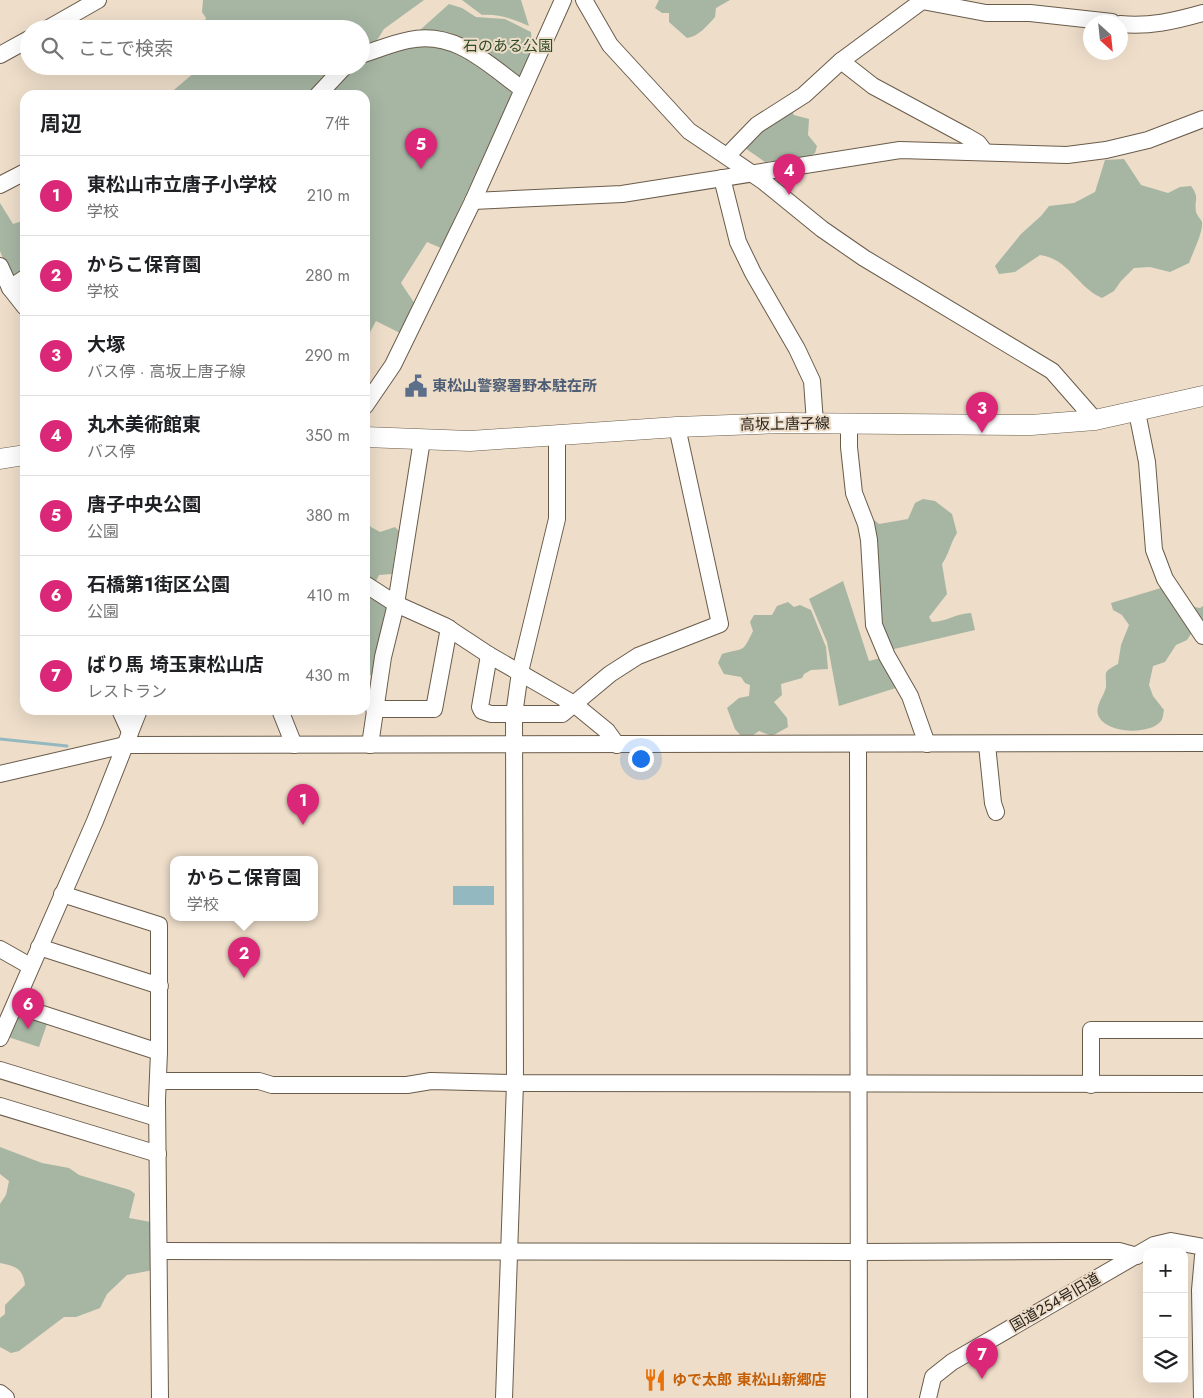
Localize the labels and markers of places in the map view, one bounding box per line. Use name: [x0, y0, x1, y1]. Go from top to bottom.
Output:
pin: 5: [405, 128, 437, 169]
pin: 4: [773, 154, 805, 195]
public building icon: 東松山警察署野本駐在所: [403, 373, 429, 399]
place label: 東松山警察署野本駐在所: [432, 375, 597, 397]
pin: 3: [966, 392, 998, 433]
pin: 1: [287, 784, 319, 825]
pin: 2: [228, 937, 260, 978]
pin: 6: [12, 988, 44, 1029]
pin: 7: [966, 1338, 998, 1379]
restaurant icon: ゆで太郎 東松山新郷店: [642, 1367, 668, 1393]
place label: ゆで太郎 東松山新郷店: [672, 1369, 827, 1391]

